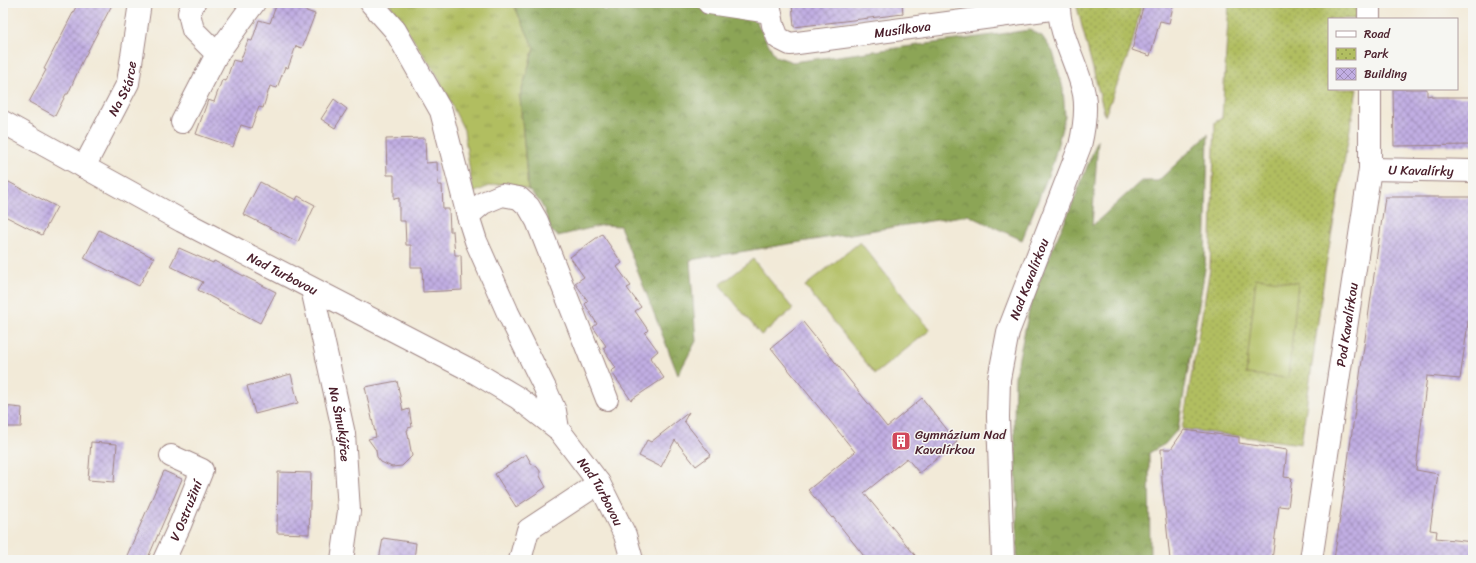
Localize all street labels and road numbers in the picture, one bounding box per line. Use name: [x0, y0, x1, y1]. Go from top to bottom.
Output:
street label: Musílkova: [873, 14, 933, 44]
street label: Na Stárce: [101, 59, 143, 120]
street label: U Kavalírky: [1388, 158, 1454, 182]
street label: Nad Kavalírkou: [1002, 235, 1055, 323]
street label: Nad Turbovou: [243, 245, 322, 301]
street label: Pod Kavalírkou: [1329, 281, 1364, 368]
street label: Na Šmukýřce: [322, 384, 357, 462]
street label: Nad Turbovou: [572, 452, 630, 530]
street label: V Ostružiní: [163, 475, 209, 545]

